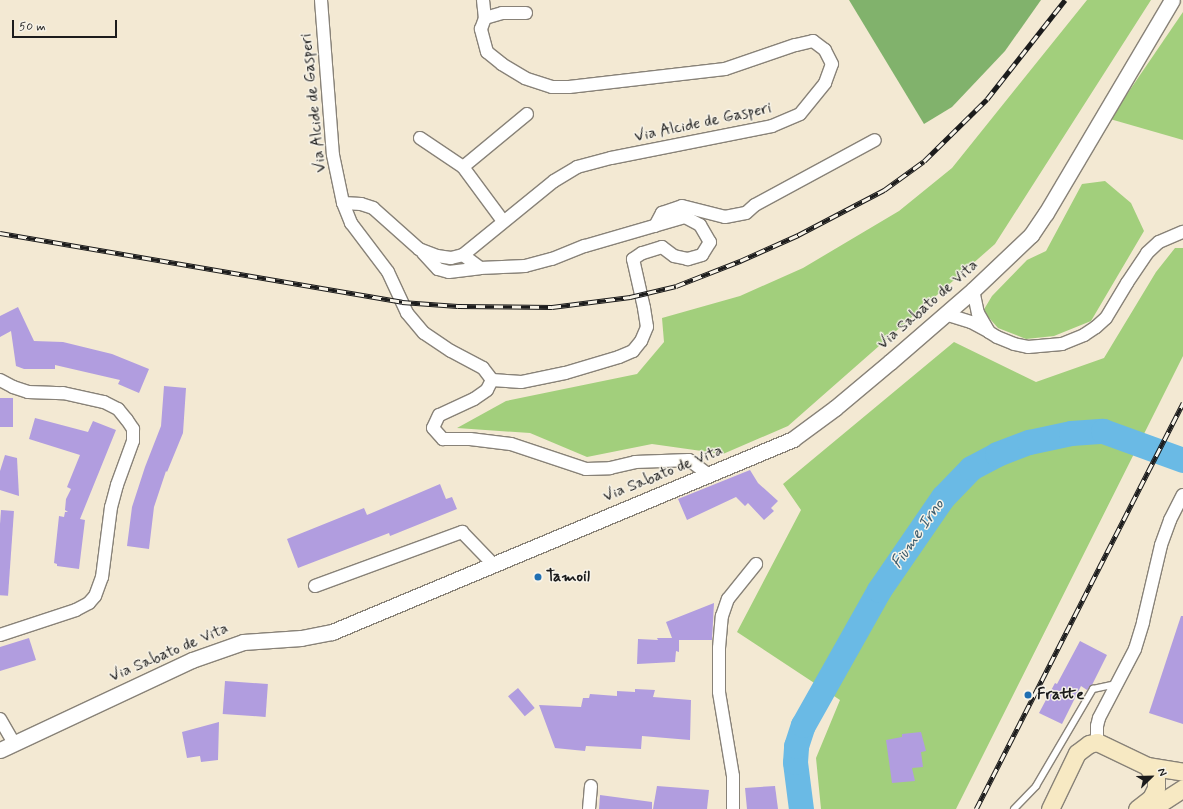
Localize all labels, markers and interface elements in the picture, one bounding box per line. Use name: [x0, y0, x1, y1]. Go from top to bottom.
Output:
scale bar: [14, 12, 119, 38]
text: 50 m: [19, 19, 46, 35]
street label: Via Alcide de Gasperi: [297, 32, 331, 174]
street label: Via Alcide de Gasperi: [632, 99, 774, 147]
street label: Via Sabato de Vita: [875, 257, 981, 353]
street label: Via Sabato de Vita: [602, 442, 724, 506]
water label: Fiume Irno: [887, 496, 949, 572]
place label: Tamoil: [546, 567, 590, 587]
marker: Tamoil: [533, 572, 543, 582]
street label: Via Sabato de Vita: [108, 620, 230, 686]
place label: Fratte: [1037, 685, 1084, 705]
marker: Fratte: [1022, 689, 1034, 701]
north arrow: [1131, 757, 1171, 797]
text: N: [1154, 766, 1170, 778]

